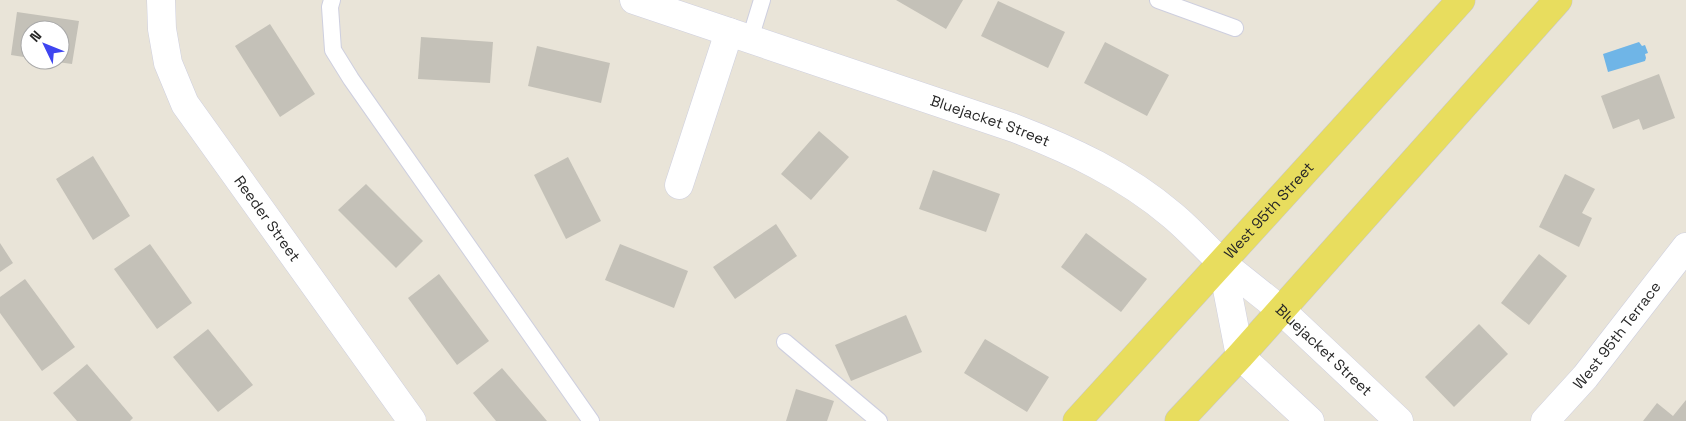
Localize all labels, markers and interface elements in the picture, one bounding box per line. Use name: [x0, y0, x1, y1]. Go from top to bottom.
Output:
north arrow: [20, 20, 70, 70]
text: N: [26, 27, 45, 46]
street label: Bluejacket Street: [928, 90, 1053, 151]
street label: West 95th Street: [1220, 158, 1318, 262]
street label: Reeder Street: [230, 172, 305, 265]
street label: West 95th Terrace: [1569, 277, 1665, 393]
street label: Bluejacket Street: [1272, 300, 1376, 400]

